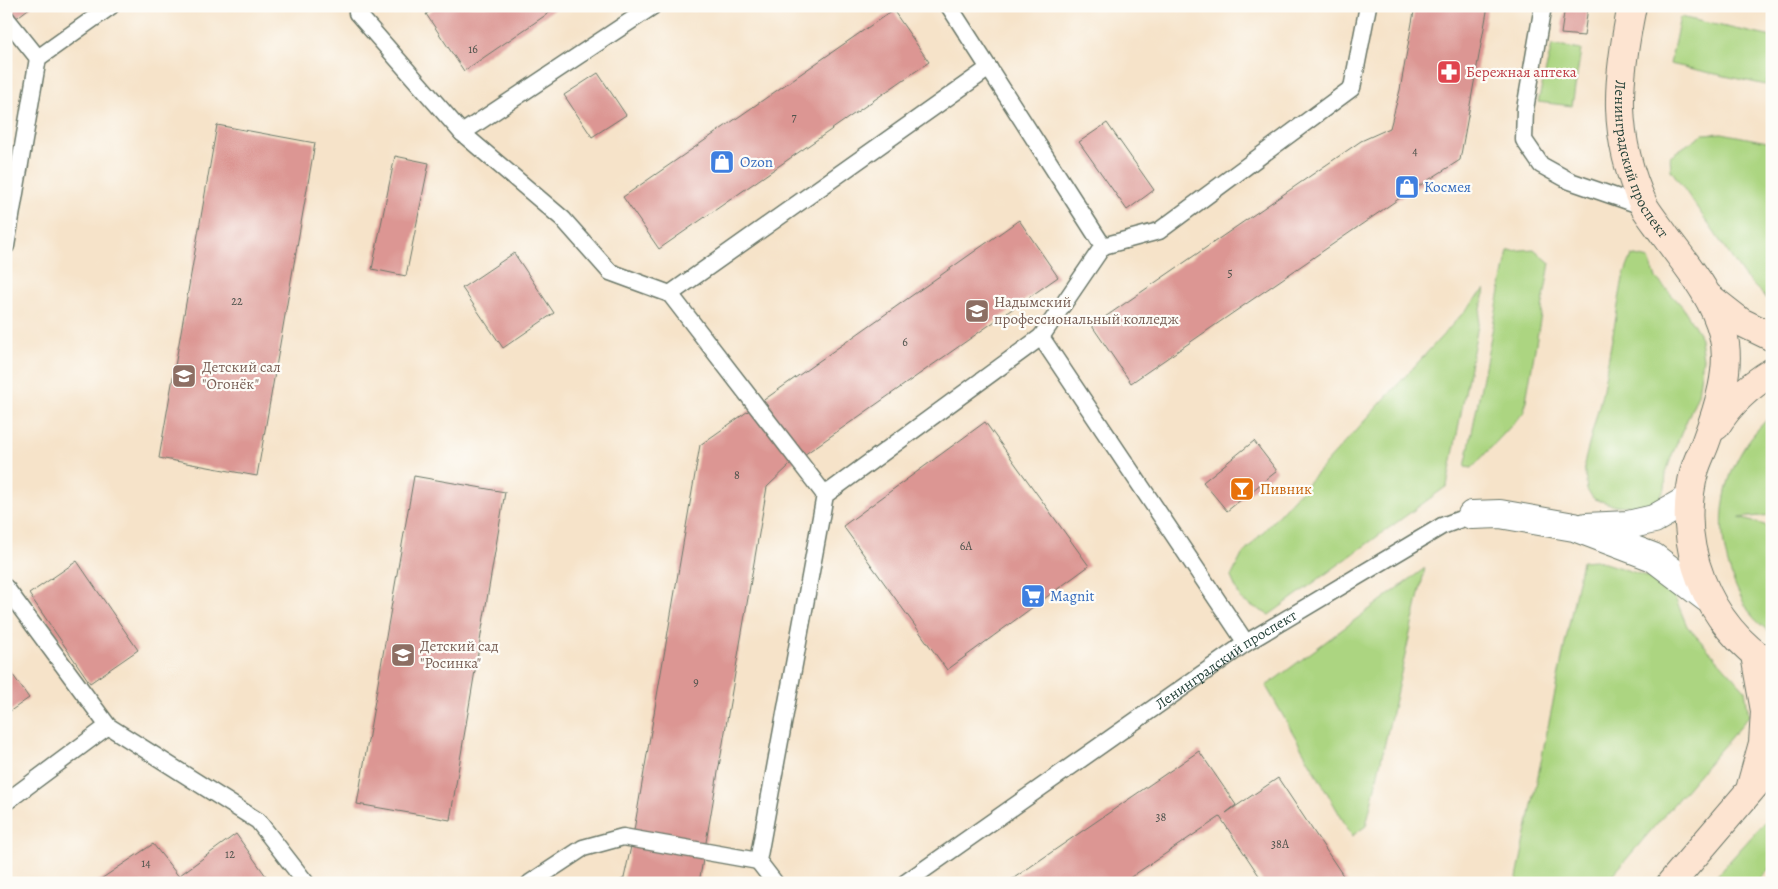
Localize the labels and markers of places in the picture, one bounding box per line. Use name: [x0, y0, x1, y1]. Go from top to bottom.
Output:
pharmacy icon: Бережная аптека: [1436, 59, 1462, 85]
place label: Бережная аптека: [1466, 62, 1577, 82]
shop icon: Ozon: [709, 149, 735, 175]
place label: Ozon: [740, 152, 773, 172]
shop icon: Космея: [1394, 174, 1420, 200]
place label: Космея: [1424, 177, 1471, 197]
place label: Надымский профессиональный колледж: [994, 292, 1179, 329]
school or university icon: Надымский профессиональный колледж: [964, 298, 990, 324]
place label: Детский сал "Огонёк": [202, 357, 281, 394]
school or university icon: Детский сал "Огонёк": [171, 363, 197, 389]
bar icon: Пивник: [1229, 476, 1255, 502]
place label: Пивник: [1260, 479, 1312, 499]
supermarket icon: Magnit: [1020, 583, 1046, 609]
place label: Magnit: [1050, 586, 1095, 606]
place label: Детский сад "Росинка": [420, 636, 499, 673]
school or university icon: Детский сад "Росинка": [390, 642, 416, 668]

